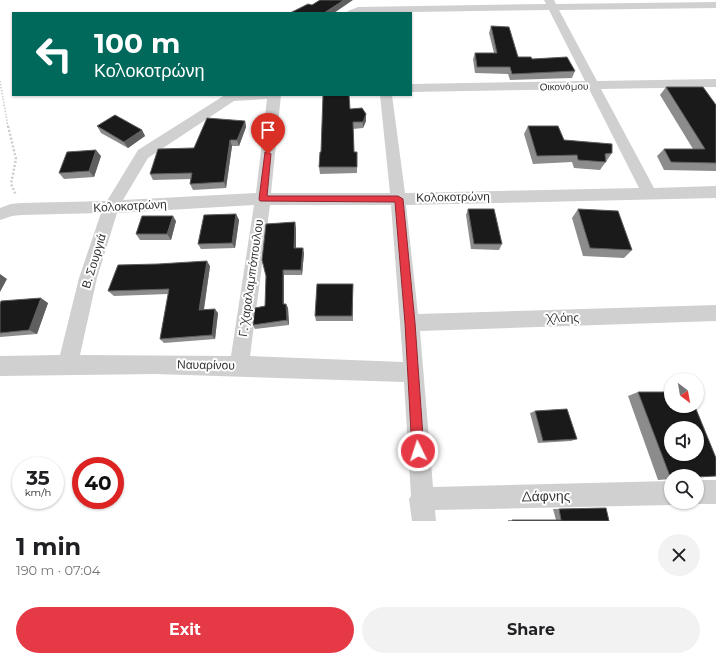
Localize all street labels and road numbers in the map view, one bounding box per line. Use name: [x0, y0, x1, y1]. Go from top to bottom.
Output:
street label: Οικονόμου: [539, 80, 589, 93]
street label: Κολοκοτρώνη: [416, 188, 490, 205]
street label: Κολοκοτρώνη: [93, 196, 167, 215]
street label: Γ. Χαραλαμπόπουλου: [235, 218, 266, 338]
street label: Β. Σουργιά: [78, 231, 109, 290]
street label: Χλόης: [545, 309, 580, 326]
street label: Ναυαρίνου: [177, 356, 235, 373]
street label: Δάφνης: [521, 487, 571, 505]

